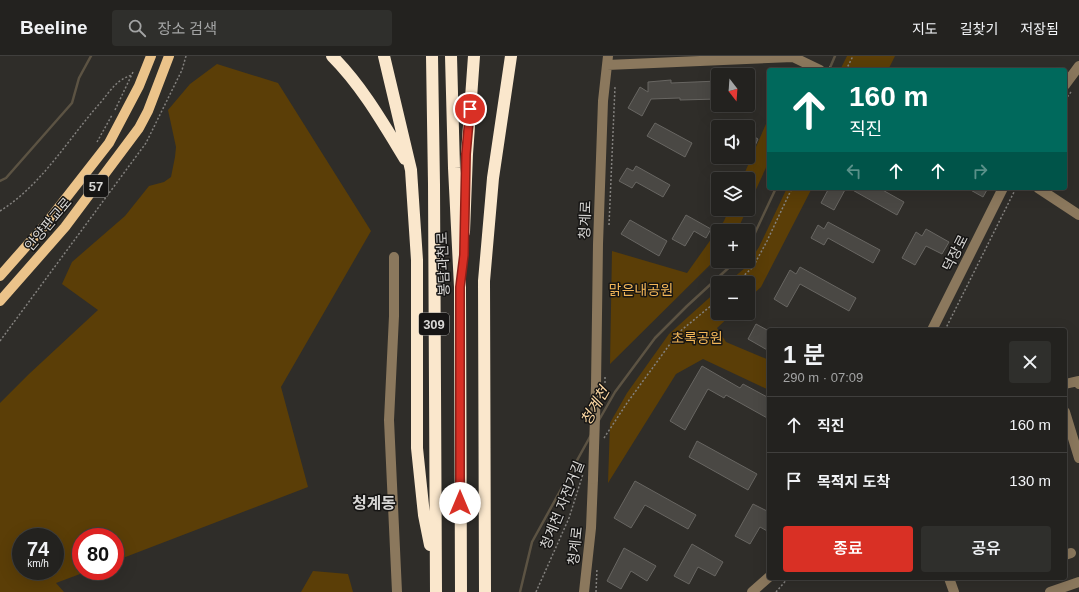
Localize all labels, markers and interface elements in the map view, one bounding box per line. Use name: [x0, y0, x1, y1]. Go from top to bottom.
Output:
search box: [112, 10, 392, 46]
text: Beeline: [20, 17, 88, 38]
icon: search: [126, 17, 148, 39]
text: 장소 검색: [158, 20, 217, 37]
text: 지도: [912, 21, 938, 37]
text: 길찾기: [960, 21, 998, 37]
text: 저장됨: [1020, 21, 1059, 37]
north arrow: [711, 68, 755, 112]
map controls: [711, 68, 755, 320]
text: 160 m: [849, 81, 928, 112]
icon: ahead: [783, 84, 835, 136]
pin: [453, 92, 487, 126]
icon: arrive: [459, 98, 481, 120]
text: 직진: [849, 119, 882, 139]
button: sound: [711, 120, 755, 164]
icon: left: [843, 160, 865, 182]
icon: ahead: [885, 160, 907, 182]
icon: ahead: [927, 160, 949, 182]
icon: right: [969, 160, 991, 182]
button: layers: [711, 172, 755, 216]
road number: 57: [84, 175, 108, 197]
street label: 안양판교로: [21, 194, 75, 254]
street label: 청계로: [576, 200, 594, 240]
button: +: [711, 224, 755, 268]
street label: 봉담과천로: [434, 231, 452, 296]
street label: 덕장로: [939, 232, 971, 274]
button: −: [711, 276, 755, 320]
park label: 맑은내공원: [609, 282, 673, 298]
road number: 309: [419, 313, 449, 335]
park label: 초록공원: [671, 330, 723, 346]
text: 1 분: [783, 341, 825, 368]
button: close: [1009, 341, 1051, 383]
text: 290 m · 07:09: [783, 370, 863, 385]
water label: 청계천: [577, 382, 613, 428]
icon: ahead: [783, 414, 805, 436]
text: 160 m: [1009, 416, 1051, 433]
text: 직진: [817, 417, 845, 434]
street label: 청계천 자전거길: [537, 458, 587, 552]
icon: arrive: [783, 470, 805, 492]
text: 130 m: [1009, 472, 1051, 489]
text: 목적지 도착: [817, 473, 890, 490]
position arrow: [439, 482, 481, 524]
district label: 청계동: [352, 495, 396, 512]
street label: 청계로: [565, 526, 585, 566]
button: 종료: [783, 526, 913, 572]
button: 공유: [921, 526, 1051, 572]
speed limit sign: 80: [72, 528, 124, 580]
text: 74: [27, 538, 49, 560]
text: km/h: [27, 558, 49, 569]

